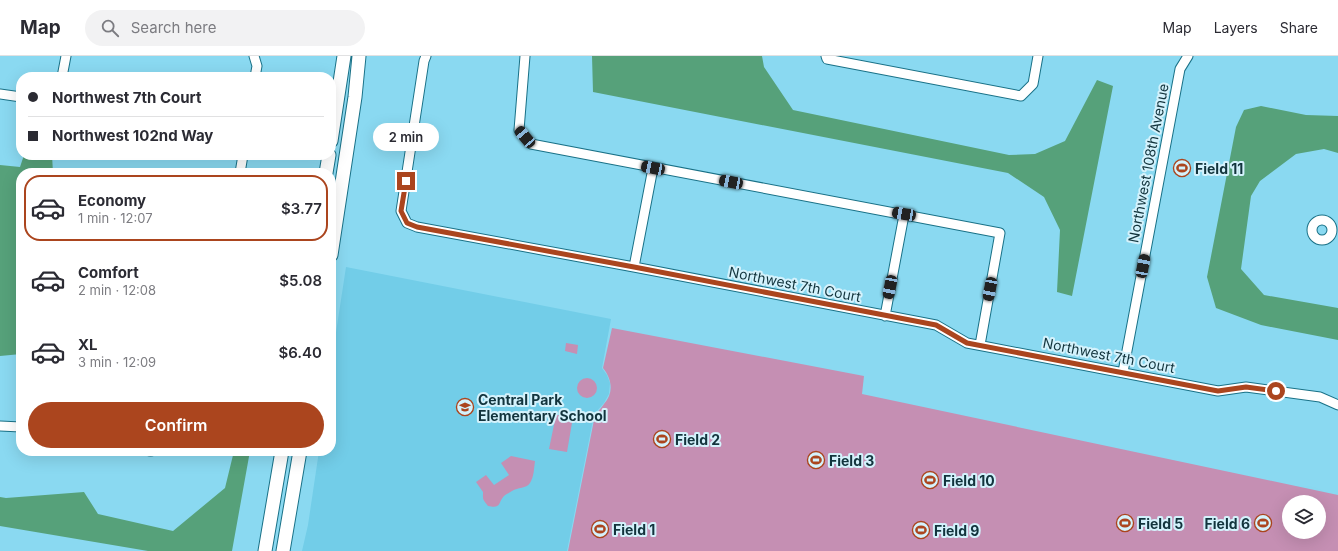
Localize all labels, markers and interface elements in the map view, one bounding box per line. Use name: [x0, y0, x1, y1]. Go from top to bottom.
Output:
search box: [85, 10, 365, 46]
text: Map: [20, 16, 61, 39]
icon: search: [99, 17, 121, 39]
text: Search here: [131, 18, 216, 37]
text: Map: [1163, 19, 1192, 36]
text: Layers: [1214, 19, 1258, 36]
text: Share: [1280, 19, 1318, 36]
street label: Northwest 108th Avenue: [1124, 82, 1172, 244]
text: Northwest 7th Court: [52, 88, 202, 107]
callout: 2 min: [373, 123, 439, 151]
car: [513, 124, 537, 150]
text: Northwest 102nd Way: [52, 126, 213, 145]
text: 2 min: [389, 129, 423, 145]
sports icon: Field 11: [1172, 158, 1192, 178]
car: [640, 160, 666, 176]
place label: Field 11: [1195, 160, 1243, 177]
route end: [397, 172, 415, 190]
car: [718, 174, 744, 190]
icon: car: [30, 190, 66, 226]
text: Economy: [78, 191, 146, 210]
text: $3.77: [281, 199, 322, 218]
car: [891, 206, 917, 222]
text: 1 min · 12:07: [78, 210, 152, 226]
car: [1135, 253, 1151, 279]
icon: car: [30, 262, 66, 298]
text: Comfort: [78, 263, 139, 282]
street label: Northwest 7th Court: [727, 263, 863, 305]
text: $5.08: [279, 271, 322, 290]
car: [882, 274, 898, 300]
car: [982, 276, 998, 302]
text: 2 min · 12:08: [78, 282, 156, 298]
icon: car: [30, 334, 66, 370]
street label: Northwest 7th Court: [1041, 334, 1177, 376]
text: XL: [78, 335, 98, 354]
text: $6.40: [278, 343, 322, 362]
text: 3 min · 12:09: [78, 354, 156, 370]
route start: [1267, 382, 1285, 400]
place label: Central Park Elementary School: [478, 391, 607, 424]
school or university icon: Central Park Elementary School: [455, 397, 475, 417]
button: Confirm: [28, 402, 324, 448]
sports icon: Field 2: [652, 429, 672, 449]
place label: Field 2: [675, 431, 720, 448]
sports icon: Field 3: [806, 450, 826, 470]
place label: Field 3: [829, 452, 874, 469]
sports icon: Field 10: [920, 470, 940, 490]
place label: Field 10: [943, 472, 995, 489]
map controls: [1282, 495, 1326, 539]
button: layers: [1282, 495, 1326, 539]
sports icon: Field 5: [1115, 513, 1135, 533]
sports icon: Field 6: [1253, 513, 1273, 533]
place label: Field 5: [1138, 515, 1183, 532]
place label: Field 6: [1205, 515, 1250, 532]
sports icon: Field 1: [590, 519, 610, 539]
sports icon: Field 9: [911, 520, 931, 540]
place label: Field 1: [613, 521, 655, 538]
place label: Field 9: [934, 522, 979, 539]

